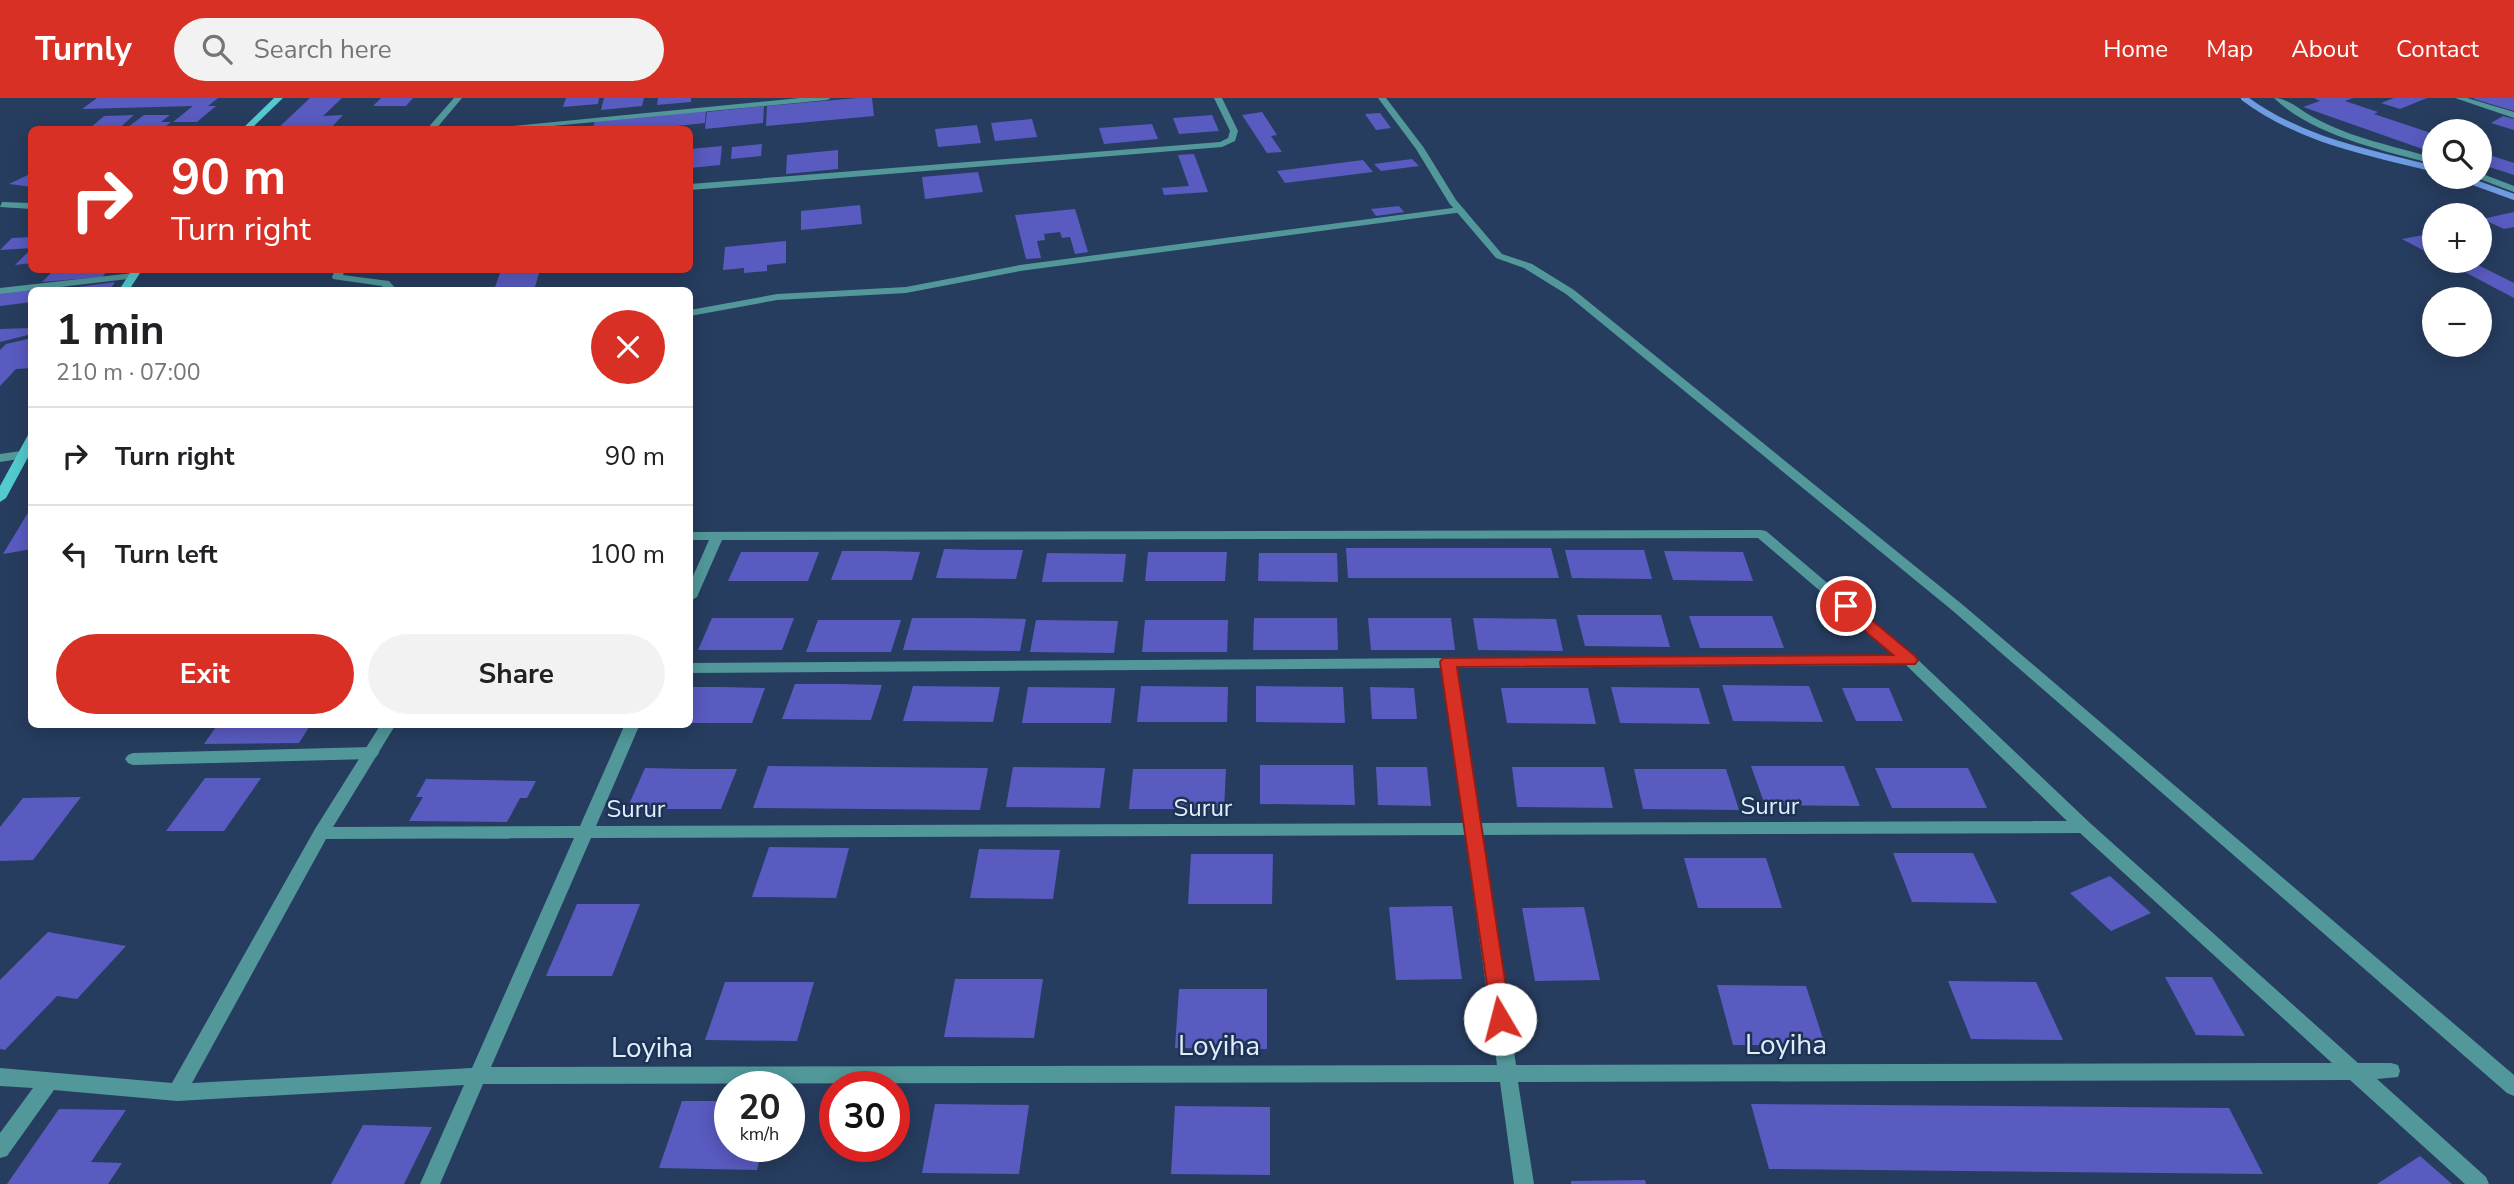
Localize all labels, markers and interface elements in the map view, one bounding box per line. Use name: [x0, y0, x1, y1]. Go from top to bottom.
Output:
search box: [174, 18, 664, 81]
text: Turnly: [35, 27, 132, 72]
icon: search: [198, 30, 236, 68]
text: Search here: [254, 32, 392, 67]
text: Home: [2103, 33, 2168, 65]
text: Map: [2206, 33, 2253, 65]
text: About: [2291, 33, 2358, 65]
text: Contact: [2396, 33, 2479, 65]
map controls: [2422, 119, 2492, 357]
button: search: [2422, 119, 2492, 189]
text: 90 m: [171, 144, 286, 211]
icon: right: [56, 154, 147, 245]
button: +: [2422, 203, 2492, 273]
text: Turn right: [171, 208, 311, 251]
button: −: [2422, 287, 2492, 357]
text: 1 min: [56, 302, 165, 359]
button: close: [591, 310, 665, 384]
text: 210 m · 07:00: [56, 357, 201, 388]
icon: right: [56, 437, 94, 475]
text: Turn right: [115, 439, 234, 474]
text: 90 m: [605, 439, 665, 474]
icon: left: [56, 535, 94, 573]
text: Turn left: [115, 537, 218, 572]
text: 100 m: [589, 537, 665, 572]
pin: [1816, 576, 1876, 636]
icon: arrive: [1827, 587, 1865, 625]
button: Exit: [56, 634, 354, 714]
button: Share: [368, 634, 665, 714]
street label: Surur: [1741, 790, 1800, 822]
street label: Surur: [1174, 792, 1233, 824]
street label: Surur: [607, 793, 666, 825]
position arrow: [1463, 982, 1537, 1056]
street label: Loyiha: [1745, 1026, 1827, 1064]
street label: Loyiha: [1178, 1027, 1260, 1065]
street label: Loyiha: [611, 1029, 693, 1067]
speed limit sign: 30: [819, 1071, 910, 1162]
text: 20: [738, 1084, 781, 1131]
text: km/h: [740, 1122, 779, 1146]

